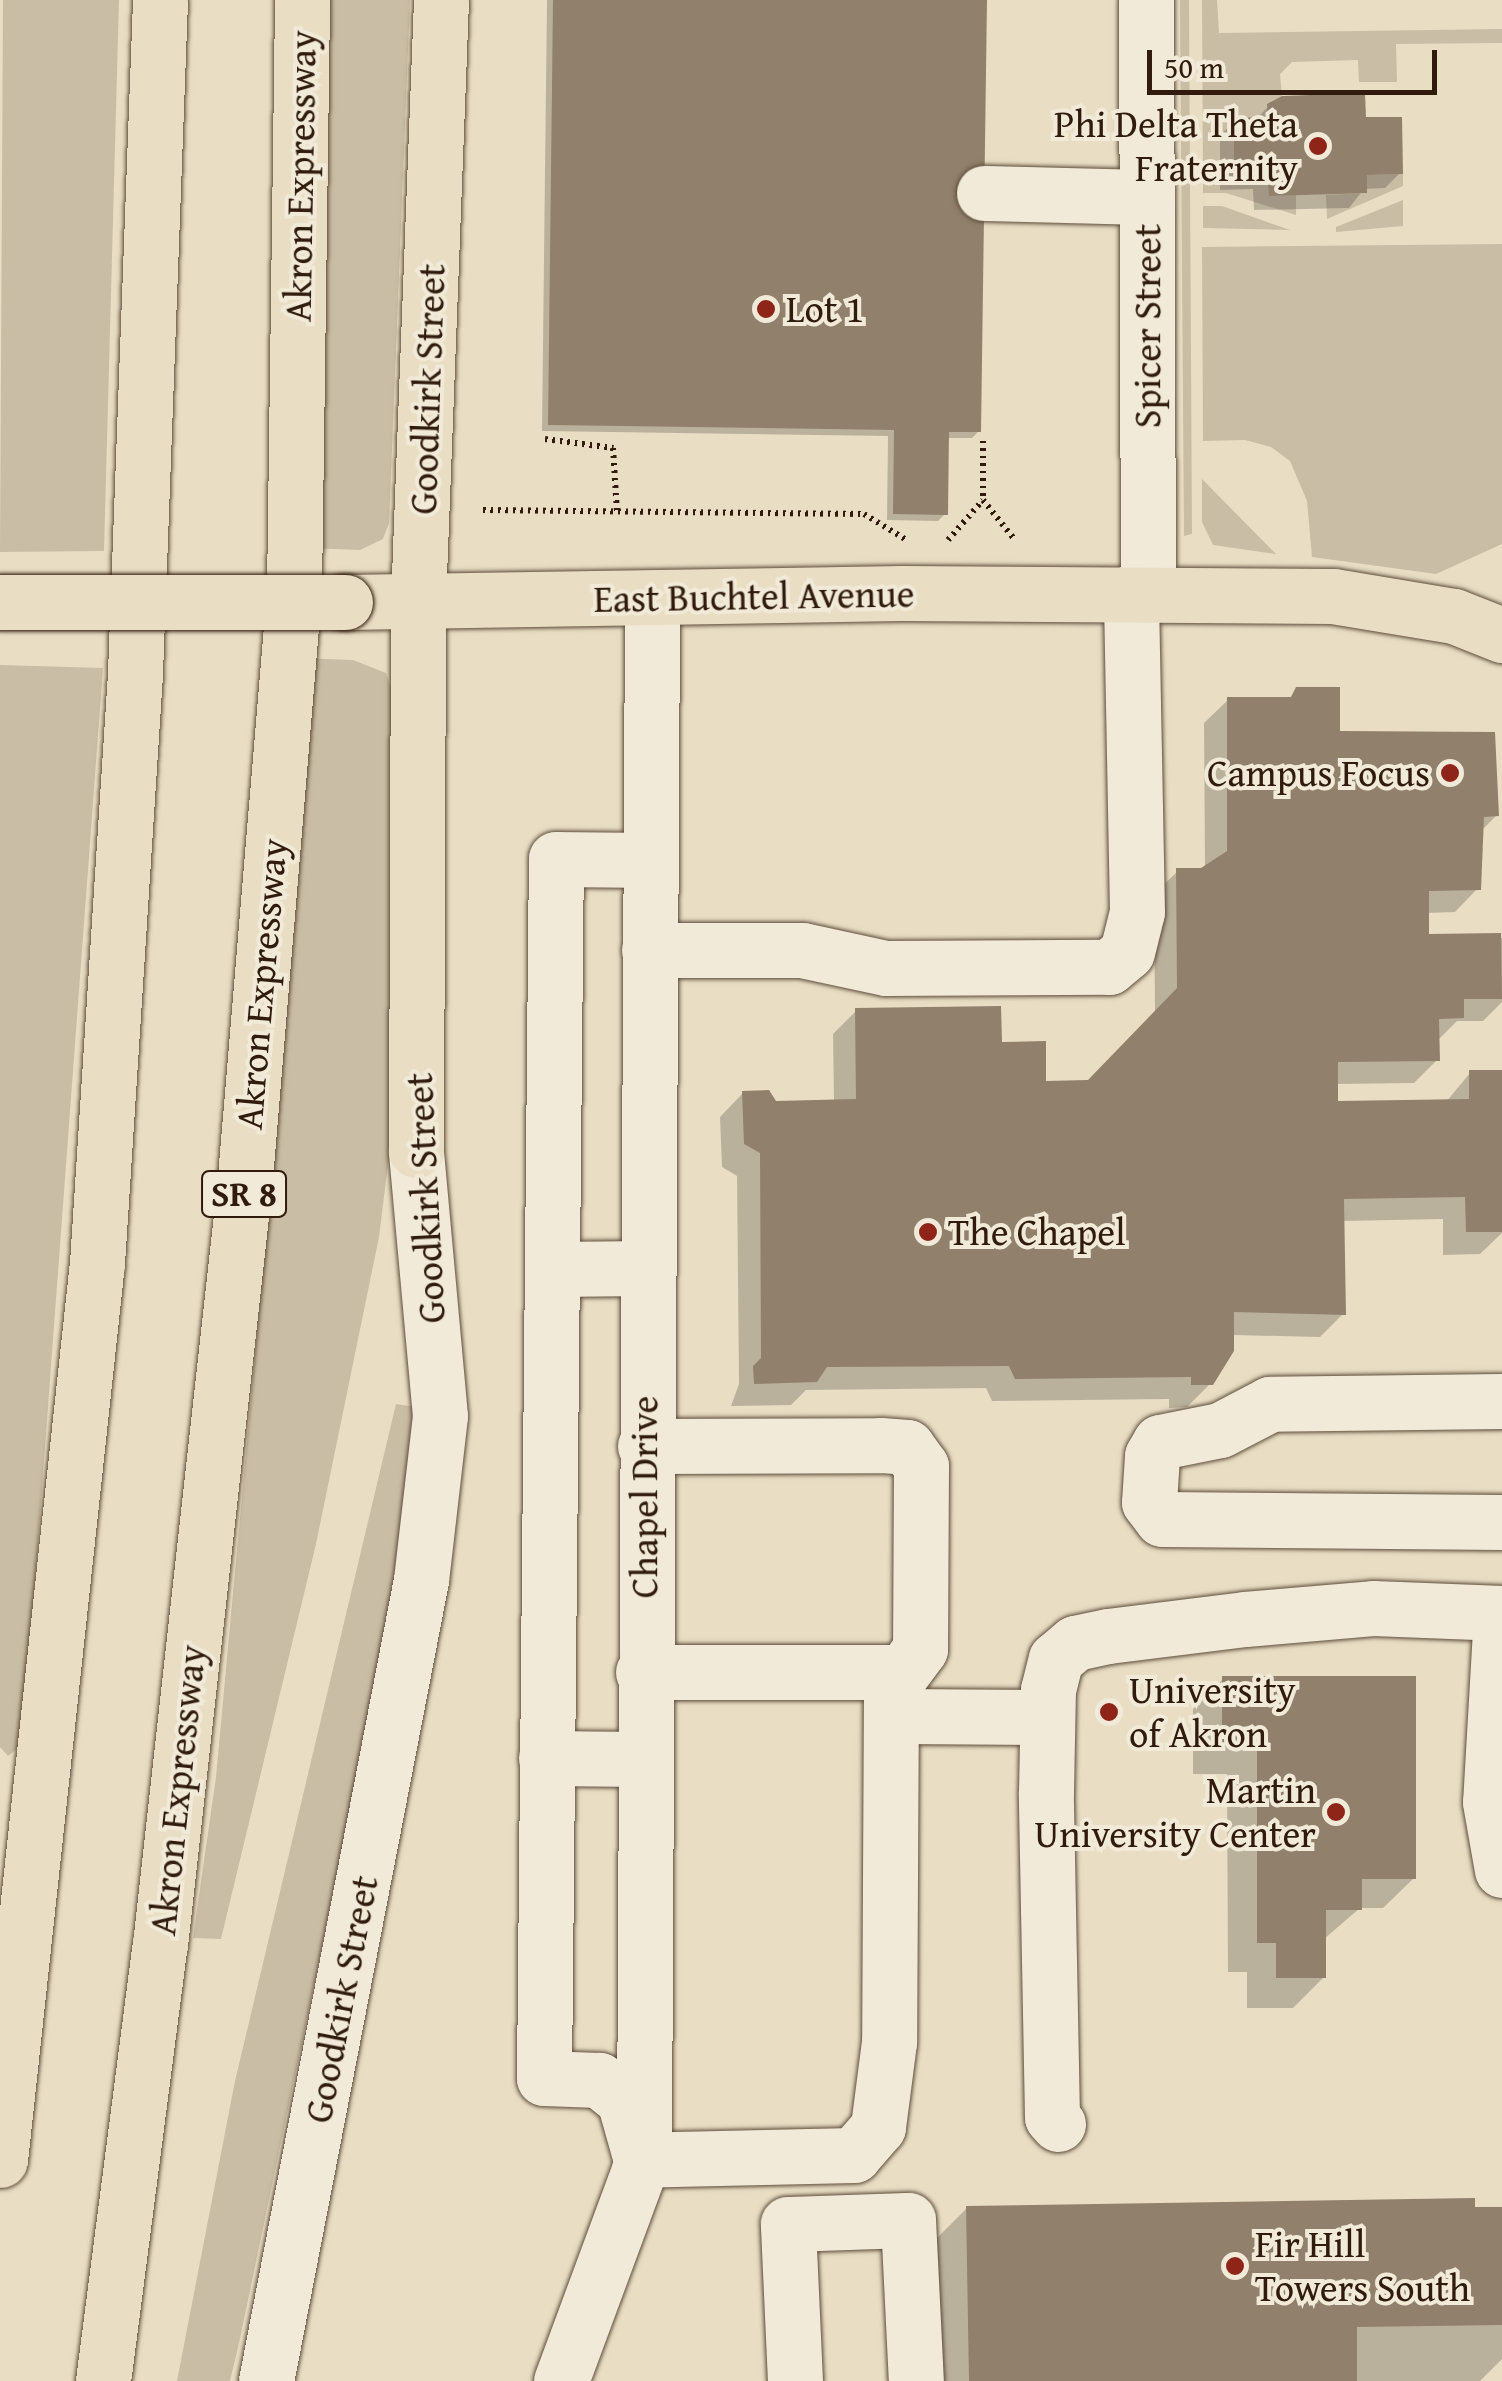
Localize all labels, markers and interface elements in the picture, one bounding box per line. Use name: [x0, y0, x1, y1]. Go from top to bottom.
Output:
street label: Akron Expressway: [275, 30, 325, 322]
scale bar: [1152, 30, 1442, 92]
text: 50 m: [1164, 45, 1224, 89]
place label: Phi Delta Theta Fraternity: [1054, 101, 1298, 190]
marker: Phi Delta Theta Fraternity: [1307, 135, 1329, 157]
street label: Spicer Street: [1124, 224, 1170, 428]
street label: Goodkirk Street: [400, 263, 454, 515]
place label: Lot 1: [786, 286, 864, 332]
marker: Lot 1: [755, 298, 777, 320]
street label: East Buchtel Avenue: [593, 570, 915, 622]
place label: Campus Focus: [1207, 750, 1430, 796]
marker: Campus Focus: [1439, 762, 1461, 784]
street label: Akron Expressway: [226, 837, 296, 1131]
street label: Goodkirk Street: [396, 1072, 454, 1324]
road number: SR 8: [199, 1164, 289, 1224]
place label: The Chapel: [948, 1209, 1126, 1255]
marker: The Chapel: [917, 1221, 939, 1243]
street label: Chapel Drive: [621, 1396, 667, 1598]
street label: Akron Expressway: [139, 1642, 215, 1938]
place label: University of Akron: [1129, 1667, 1296, 1756]
marker: University of Akron: [1098, 1701, 1120, 1723]
place label: Martin University Center: [1034, 1767, 1316, 1856]
marker: Martin University Center: [1325, 1801, 1347, 1823]
street label: Goodkirk Street: [295, 1872, 387, 2126]
place label: Fir Hill Towers South: [1255, 2221, 1470, 2310]
marker: Fir Hill Towers South: [1224, 2255, 1246, 2277]

